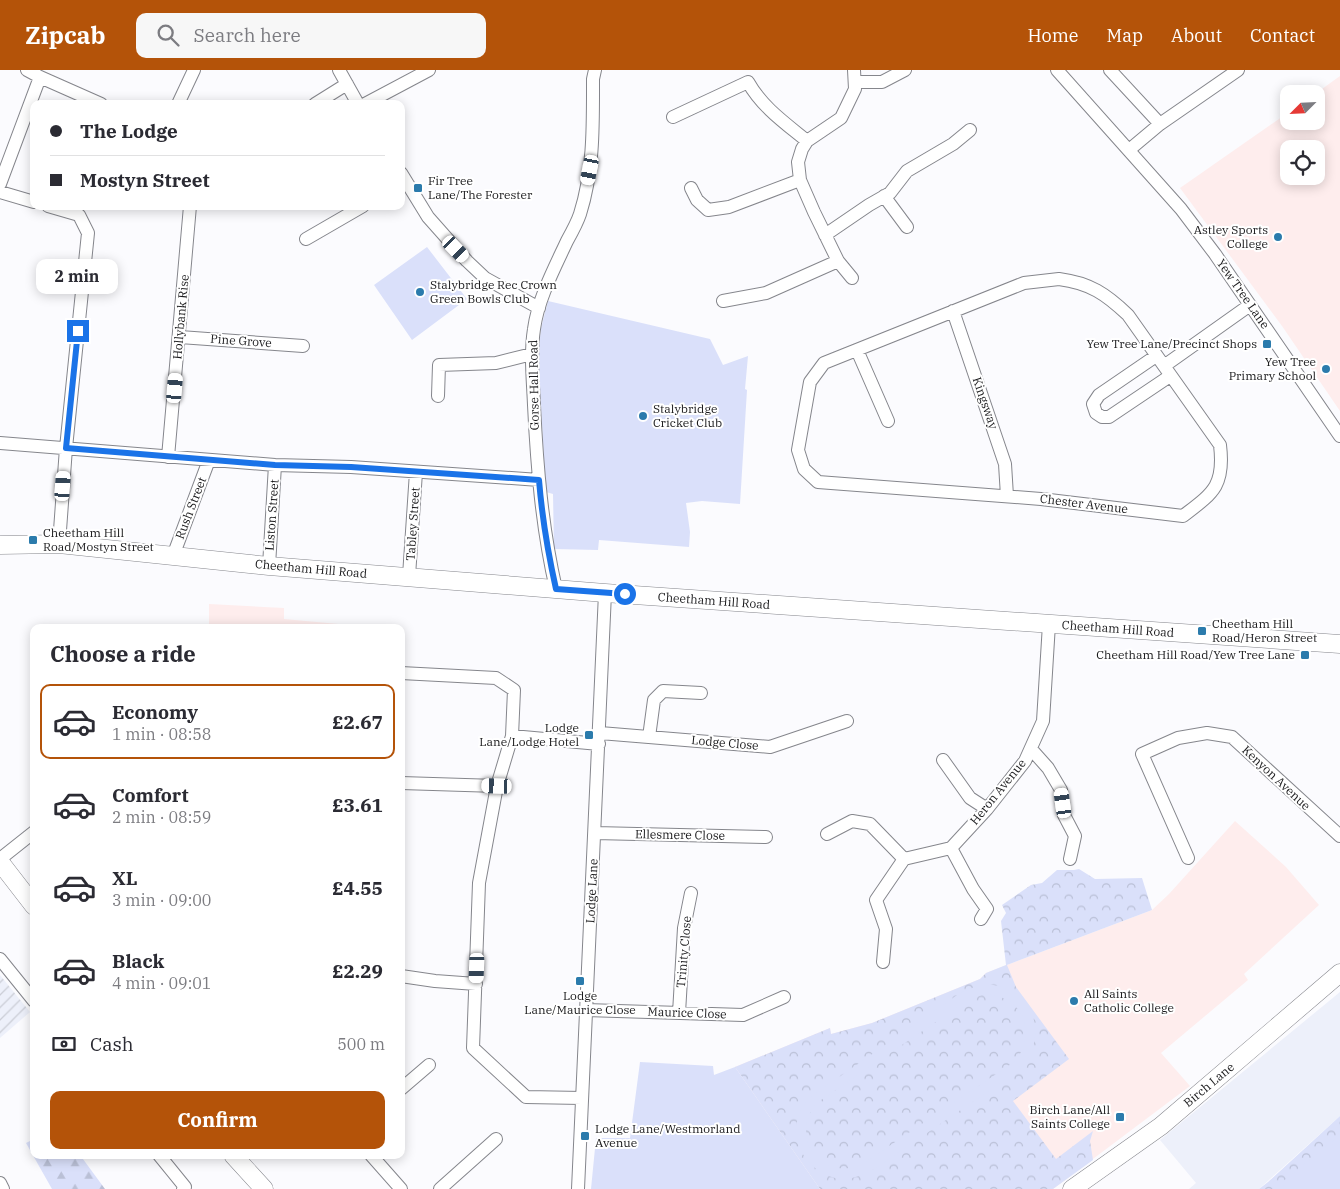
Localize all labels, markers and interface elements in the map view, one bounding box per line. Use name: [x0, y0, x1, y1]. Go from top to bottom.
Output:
search box: [136, 13, 486, 58]
text: Zipcab: [25, 19, 106, 51]
icon: search: [154, 21, 182, 49]
text: Search here: [194, 23, 301, 47]
text: Home: [1027, 24, 1079, 47]
text: Map: [1107, 24, 1143, 47]
text: About: [1171, 24, 1222, 47]
text: Contact: [1250, 24, 1315, 47]
north arrow: [1280, 85, 1325, 130]
map controls: [1280, 85, 1325, 185]
text: The Lodge: [80, 119, 178, 143]
button: locate: [1280, 140, 1325, 185]
car: [579, 154, 600, 186]
text: Mostyn Street: [80, 168, 210, 192]
place label: Fir Tree Lane/The Forester: [428, 173, 533, 202]
marker: Fir Tree Lane/The Forester: [412, 182, 424, 194]
place label: Astley Sports College: [1194, 222, 1268, 251]
marker: Astley Sports College: [1272, 231, 1284, 243]
car: [440, 233, 471, 265]
street label: Yew Tree Lane: [1214, 256, 1273, 331]
callout: 2 min: [37, 258, 119, 294]
text: 2 min: [55, 266, 99, 286]
street label: Hollybank Rise: [169, 274, 192, 360]
place label: Stalybridge Rec Crown Green Bowls Club: [430, 277, 557, 306]
marker: Stalybridge Rec Crown Green Bowls Club: [414, 286, 426, 298]
route end: [67, 320, 89, 342]
street label: Pine Grove: [210, 331, 272, 350]
place label: Yew Tree Lane/Precinct Shops: [1086, 336, 1257, 351]
marker: Yew Tree Lane/Precinct Shops: [1261, 338, 1273, 350]
street label: Gorse Hall Road: [525, 340, 542, 430]
place label: Yew Tree Primary School: [1229, 354, 1316, 383]
marker: Yew Tree Primary School: [1320, 363, 1332, 375]
car: [166, 372, 183, 404]
street label: Kingsway: [970, 375, 1002, 432]
place label: Stalybridge Cricket Club: [653, 401, 722, 430]
marker: Stalybridge Cricket Club: [637, 410, 649, 422]
car: [54, 471, 71, 501]
street label: Rush Street: [172, 475, 209, 541]
street label: Liston Street: [262, 479, 281, 551]
street label: Tabley Street: [402, 487, 423, 561]
street label: Chester Avenue: [1039, 491, 1129, 516]
place label: Cheetham Hill Road/Mostyn Street: [43, 525, 154, 554]
marker: Cheetham Hill Road/Mostyn Street: [27, 534, 39, 546]
street label: Cheetham Hill Road: [254, 556, 368, 581]
route start: [614, 583, 636, 605]
street label: Cheetham Hill Road: [657, 589, 771, 612]
place label: Cheetham Hill Road/Heron Street: [1212, 616, 1317, 645]
street label: Cheetham Hill Road: [1061, 617, 1175, 640]
marker: Cheetham Hill Road/Heron Street: [1196, 625, 1208, 637]
text: Choose a ride: [50, 639, 196, 668]
place label: Cheetham Hill Road/Yew Tree Lane: [1096, 647, 1295, 662]
marker: Cheetham Hill Road/Yew Tree Lane: [1299, 649, 1311, 661]
icon: car: [52, 699, 97, 744]
text: Economy: [112, 700, 198, 724]
text: £2.67: [332, 710, 383, 734]
place label: Lodge Lane/Lodge Hotel: [479, 720, 579, 749]
text: 1 min · 08:58: [112, 724, 211, 744]
marker: Lodge Lane/Lodge Hotel: [583, 729, 595, 741]
street label: Lodge Close: [691, 732, 759, 753]
street label: Kenyon Avenue: [1239, 742, 1314, 813]
street label: Heron Avenue: [966, 756, 1029, 828]
car: [481, 778, 512, 794]
icon: car: [52, 782, 97, 827]
text: Comfort: [112, 783, 189, 807]
car: [1053, 787, 1072, 819]
text: £3.61: [332, 793, 383, 817]
text: 2 min · 08:59: [112, 807, 211, 827]
street label: Ellesmere Close: [635, 826, 725, 843]
street label: Lodge Lane: [582, 858, 601, 924]
icon: car: [52, 865, 97, 910]
text: XL: [112, 866, 138, 890]
text: £4.55: [332, 876, 383, 900]
text: 3 min · 09:00: [112, 890, 211, 910]
street label: Trinity Close: [673, 915, 694, 989]
icon: car: [52, 948, 97, 993]
text: Black: [112, 949, 164, 973]
car: [468, 953, 485, 983]
text: £2.29: [332, 959, 383, 983]
text: 4 min · 09:01: [112, 973, 211, 993]
marker: Lodge Lane/Maurice Close: [574, 975, 586, 987]
place label: All Saints Catholic College: [1084, 986, 1174, 1015]
place label: Lodge Lane/Maurice Close: [524, 988, 636, 1017]
marker: All Saints Catholic College: [1068, 995, 1080, 1007]
street label: Maurice Close: [647, 1004, 727, 1021]
icon: cash: [50, 1030, 78, 1058]
text: Cash: [90, 1032, 134, 1056]
text: 500 m: [337, 1034, 385, 1054]
street label: Birch Lane: [1180, 1059, 1237, 1110]
button: Confirm: [50, 1091, 385, 1149]
place label: Birch Lane/All Saints College: [1030, 1102, 1110, 1131]
marker: Birch Lane/All Saints College: [1114, 1111, 1126, 1123]
place label: Lodge Lane/Westmorland Avenue: [595, 1121, 741, 1150]
marker: Lodge Lane/Westmorland Avenue: [579, 1130, 591, 1142]

